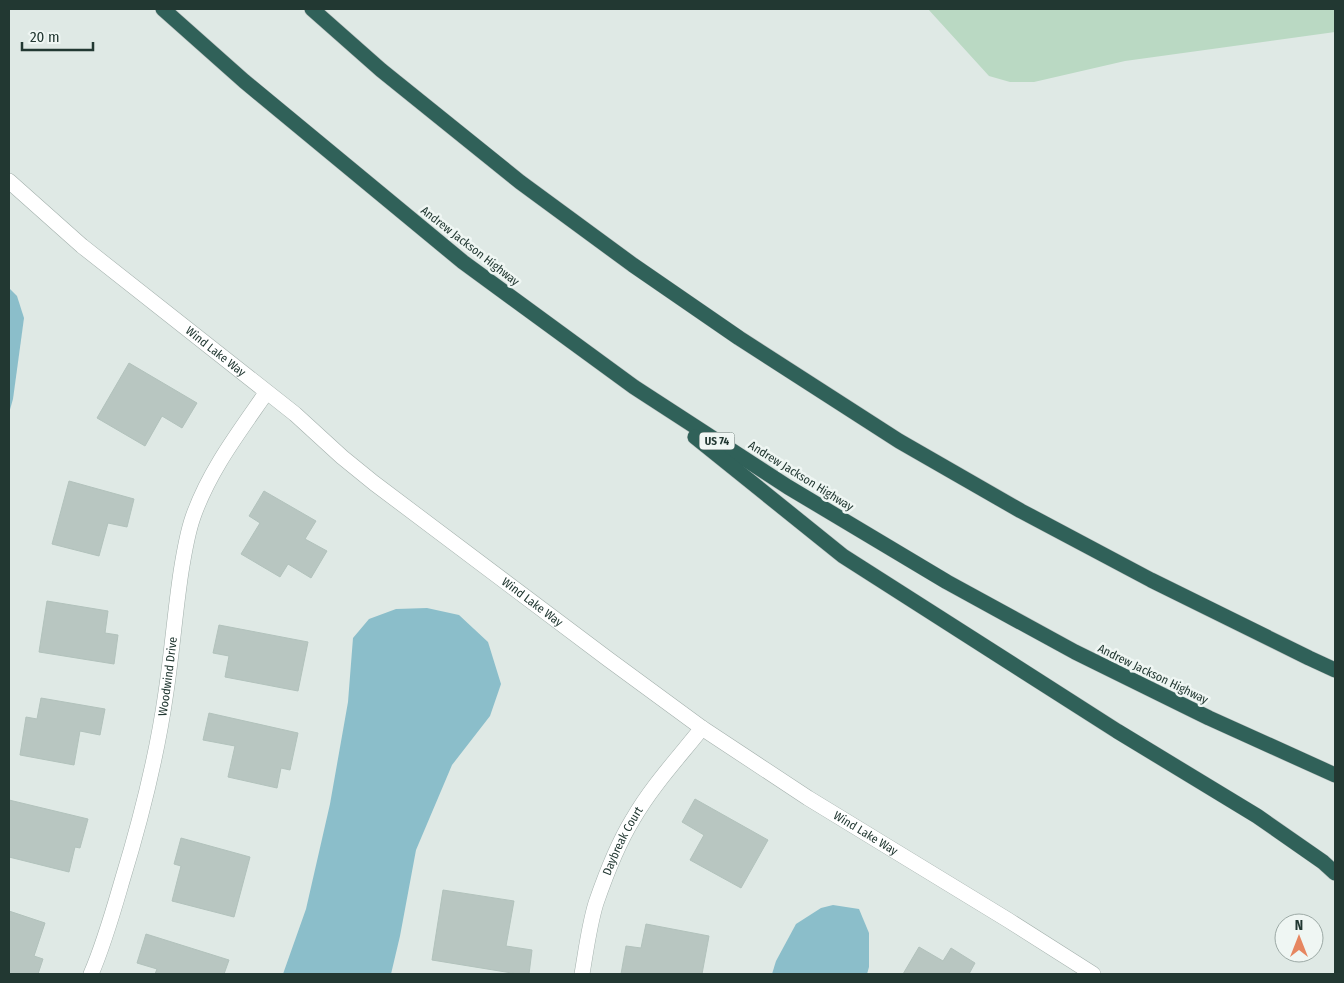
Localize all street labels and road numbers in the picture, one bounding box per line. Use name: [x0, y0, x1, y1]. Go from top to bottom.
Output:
street label: Andrew Jackson Highway: [418, 203, 522, 289]
street label: Wind Lake Way: [183, 323, 249, 380]
road number: US 74: [700, 432, 734, 450]
street label: Andrew Jackson Highway: [746, 438, 857, 514]
street label: Wind Lake Way: [499, 575, 566, 630]
street label: Woodwind Drive: [155, 636, 180, 717]
street label: Andrew Jackson Highway: [1096, 641, 1211, 707]
street label: Daybreak Court: [600, 804, 646, 877]
street label: Wind Lake Way: [831, 808, 901, 858]

